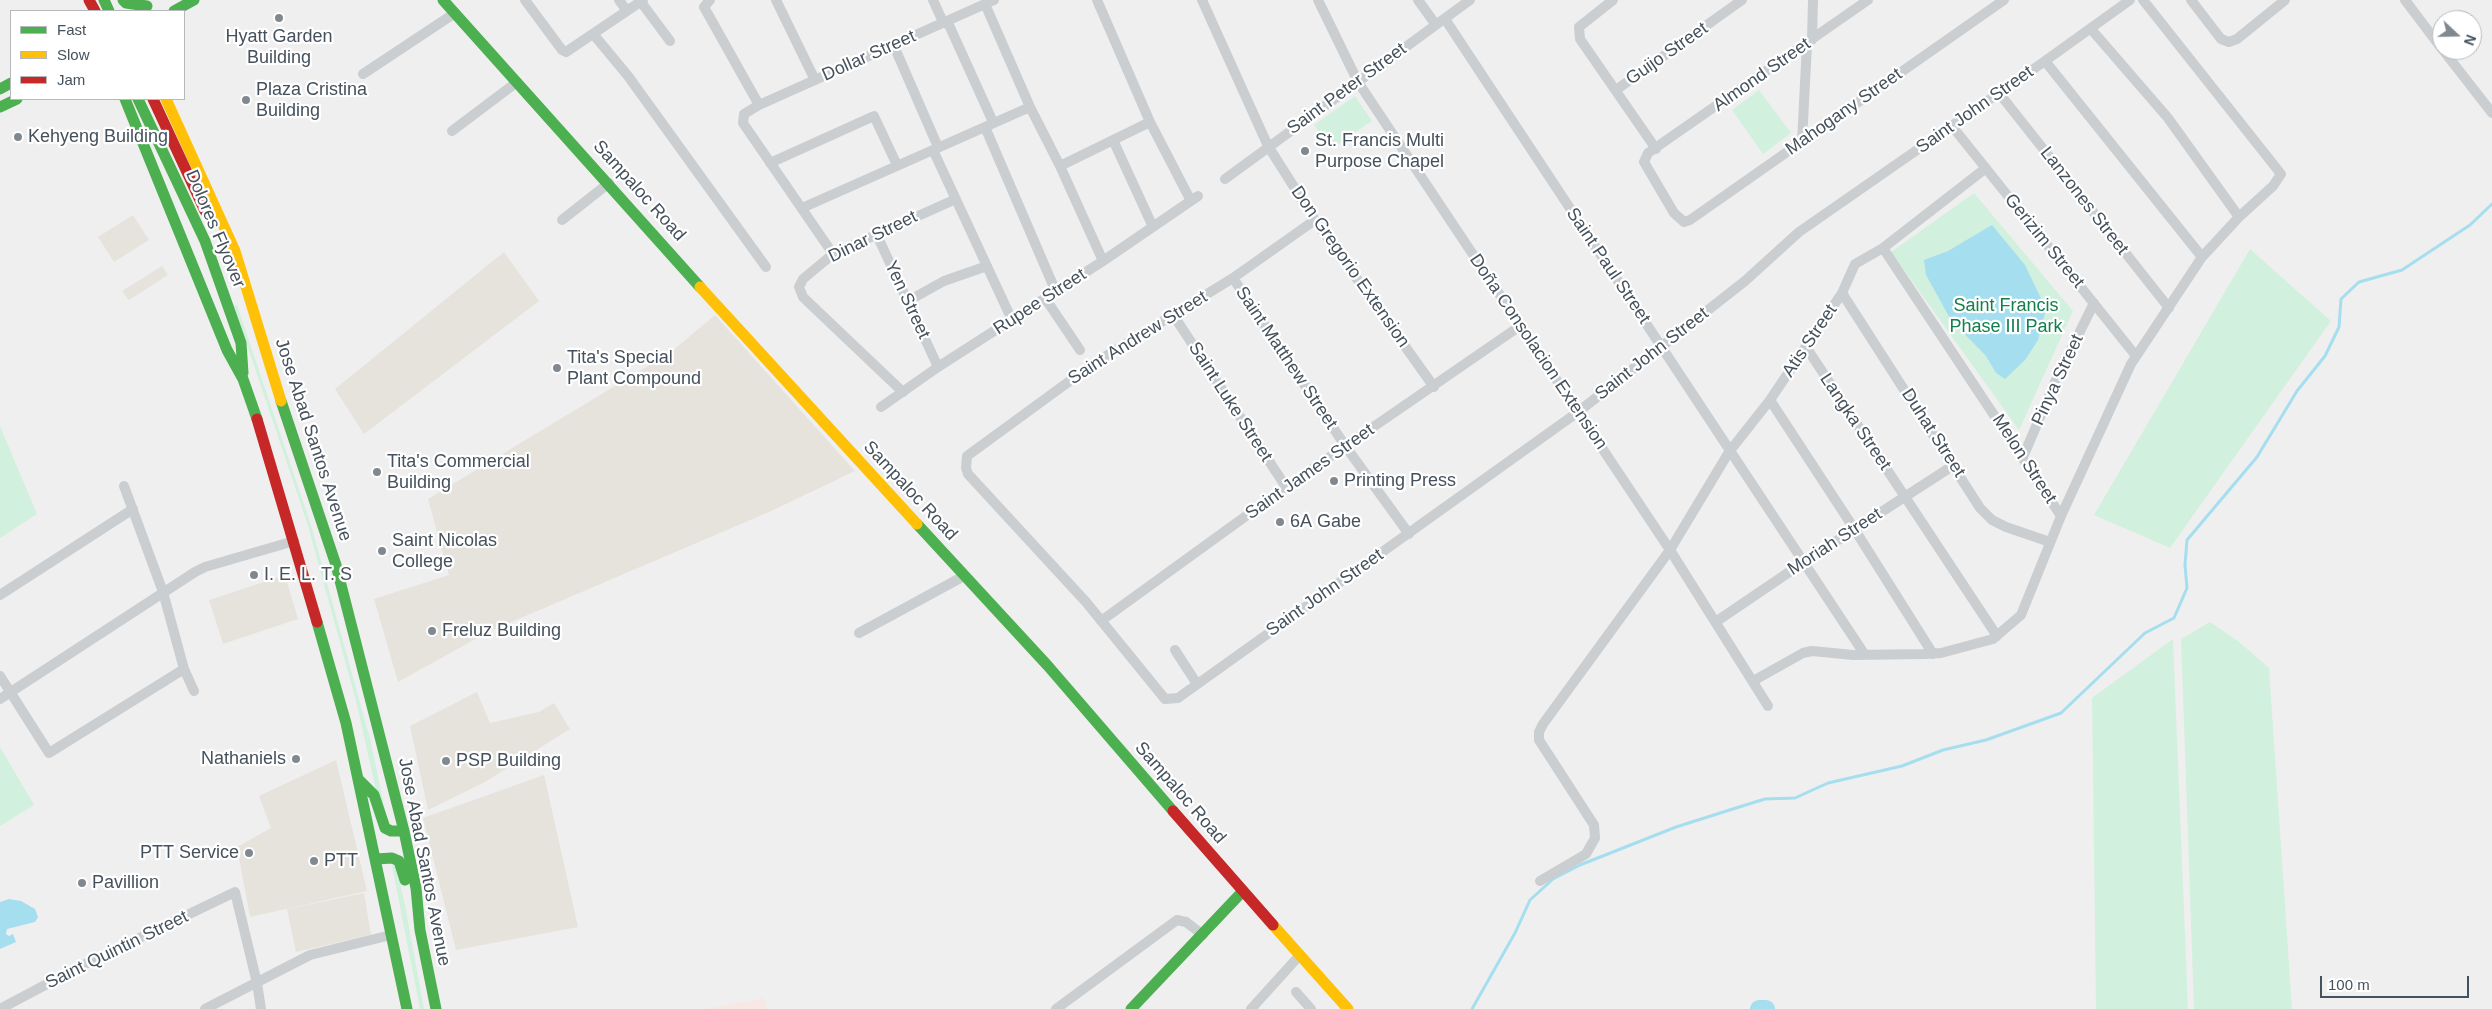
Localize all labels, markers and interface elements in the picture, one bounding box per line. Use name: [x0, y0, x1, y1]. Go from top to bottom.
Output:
legend: [10, 10, 185, 100]
north arrow: [2432, 10, 2482, 60]
marker: Hyatt Garden Building: [273, 12, 285, 24]
street label: Guijo Street: [1622, 18, 1712, 90]
text: Fast: [57, 21, 86, 38]
place label: Hyatt Garden Building: [225, 26, 333, 68]
street label: Dollar Street: [819, 26, 919, 86]
text: N: [2461, 32, 2479, 48]
street label: Almond Street: [1709, 33, 1815, 117]
street label: Saint Peter Street: [1283, 39, 1411, 139]
text: Slow: [57, 46, 90, 63]
street label: Saint John Street: [1912, 62, 2038, 158]
street label: Mahogany Street: [1782, 64, 1906, 160]
text: Jam: [57, 71, 85, 88]
place label: Plaza Cristina Building: [256, 79, 367, 122]
marker: Plaza Cristina Building: [240, 94, 252, 106]
place label: Kehyeng Building: [28, 126, 168, 148]
place label: St. Francis Multi Purpose Chapel: [1315, 130, 1444, 172]
marker: Kehyeng Building: [12, 131, 24, 143]
street label: Sampaloc Road: [588, 136, 690, 246]
street label: Lanzones Street: [2035, 143, 2133, 259]
marker: St. Francis Multi Purpose Chapel: [1299, 145, 1311, 157]
street label: Dolores Flyover: [180, 167, 250, 291]
street label: Don Gregorio Extension: [1286, 182, 1414, 352]
street label: Gerizim Street: [1999, 190, 2089, 292]
street label: Saint Paul Street: [1561, 204, 1655, 328]
street label: Dinar Street: [825, 206, 921, 268]
street label: Doña Consolacion Extension: [1464, 250, 1612, 454]
street label: Yen Street: [880, 258, 934, 342]
street label: Rupee Street: [990, 264, 1090, 340]
street label: Saint Matthew Street: [1230, 283, 1342, 433]
street label: Saint Andrew Street: [1064, 286, 1212, 390]
park label: Saint Francis Phase III Park: [1949, 295, 2063, 338]
street label: Atis Street: [1778, 301, 1842, 381]
street label: Saint John Street: [1591, 303, 1713, 405]
street label: Pinya Street: [2027, 331, 2089, 429]
street label: Jose Abad Santos Avenue: [270, 336, 356, 544]
street label: Saint Luke Street: [1183, 338, 1277, 466]
place label: Tita's Special Plant Compound: [567, 347, 701, 389]
marker: Tita's Special Plant Compound: [551, 362, 563, 374]
street label: Langka Street: [1815, 370, 1895, 474]
street label: Duhat Street: [1896, 385, 1970, 481]
street label: Melon Street: [1987, 410, 2061, 508]
street label: Saint James Street: [1242, 420, 1378, 524]
street label: Sampaloc Road: [858, 437, 962, 545]
place label: Tita's Commercial Building: [387, 451, 530, 494]
marker: Tita's Commercial Building: [371, 466, 383, 478]
place label: Printing Press: [1344, 470, 1456, 492]
marker: Printing Press: [1328, 475, 1340, 487]
street label: Moriah Street: [1784, 504, 1886, 580]
place label: 6A Gabe: [1290, 511, 1361, 533]
marker: 6A Gabe: [1274, 516, 1286, 528]
place label: Saint Nicolas College: [392, 530, 497, 572]
marker: Saint Nicolas College: [376, 545, 388, 557]
street label: Saint John Street: [1262, 545, 1388, 641]
place label: I. E. L. T. S: [264, 564, 352, 586]
marker: I. E. L. T. S: [248, 569, 260, 581]
place label: Freluz Building: [442, 620, 561, 642]
marker: Freluz Building: [426, 625, 438, 637]
street label: Sampaloc Road: [1130, 738, 1230, 848]
place label: Nathaniels: [201, 748, 286, 770]
place label: PSP Building: [456, 750, 561, 772]
marker: Nathaniels: [290, 753, 302, 765]
marker: PSP Building: [440, 755, 452, 767]
street label: Jose Abad Santos Avenue: [393, 756, 455, 968]
place label: PTT Service: [140, 842, 239, 864]
marker: PTT Service: [243, 847, 255, 859]
place label: PTT: [324, 850, 358, 872]
marker: PTT: [308, 855, 320, 867]
place label: Pavillion: [92, 872, 159, 894]
marker: Pavillion: [76, 877, 88, 889]
street label: Saint Quintin Street: [42, 906, 192, 994]
scale bar: [2322, 966, 2471, 998]
text: 100 m: [2328, 976, 2370, 993]

